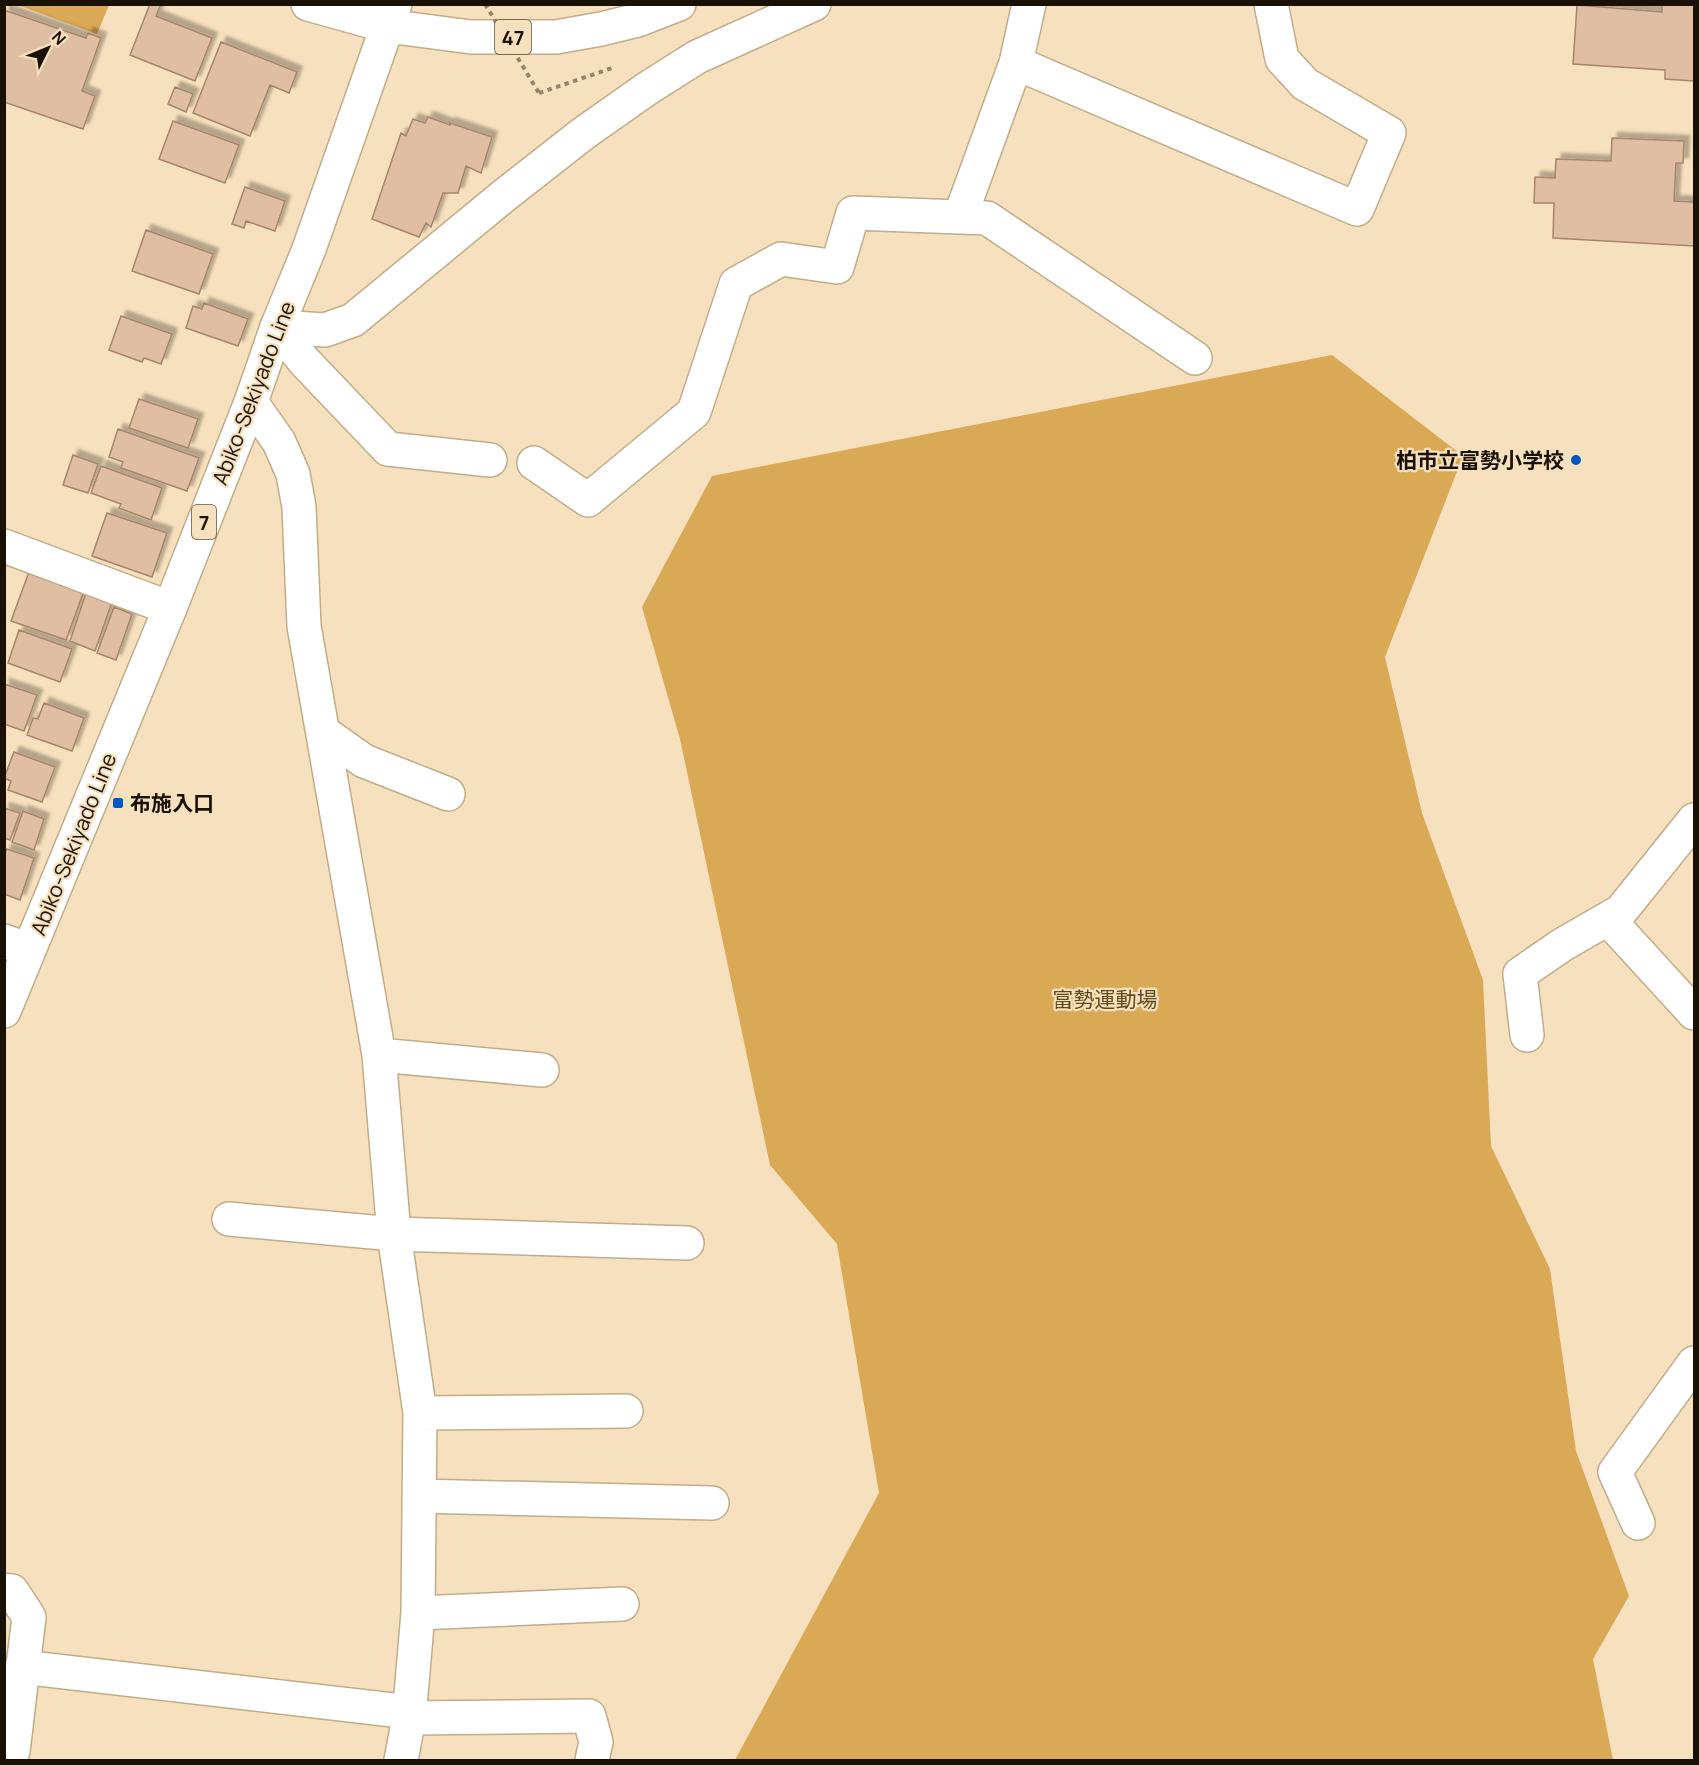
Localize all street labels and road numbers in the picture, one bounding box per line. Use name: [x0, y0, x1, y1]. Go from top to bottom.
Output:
road number: 47: [495, 20, 531, 54]
street label: Abiko-Sekiyado Line: [205, 297, 301, 489]
road number: 7: [192, 505, 216, 539]
street label: Abiko-Sekiyado Line: [24, 749, 122, 939]

